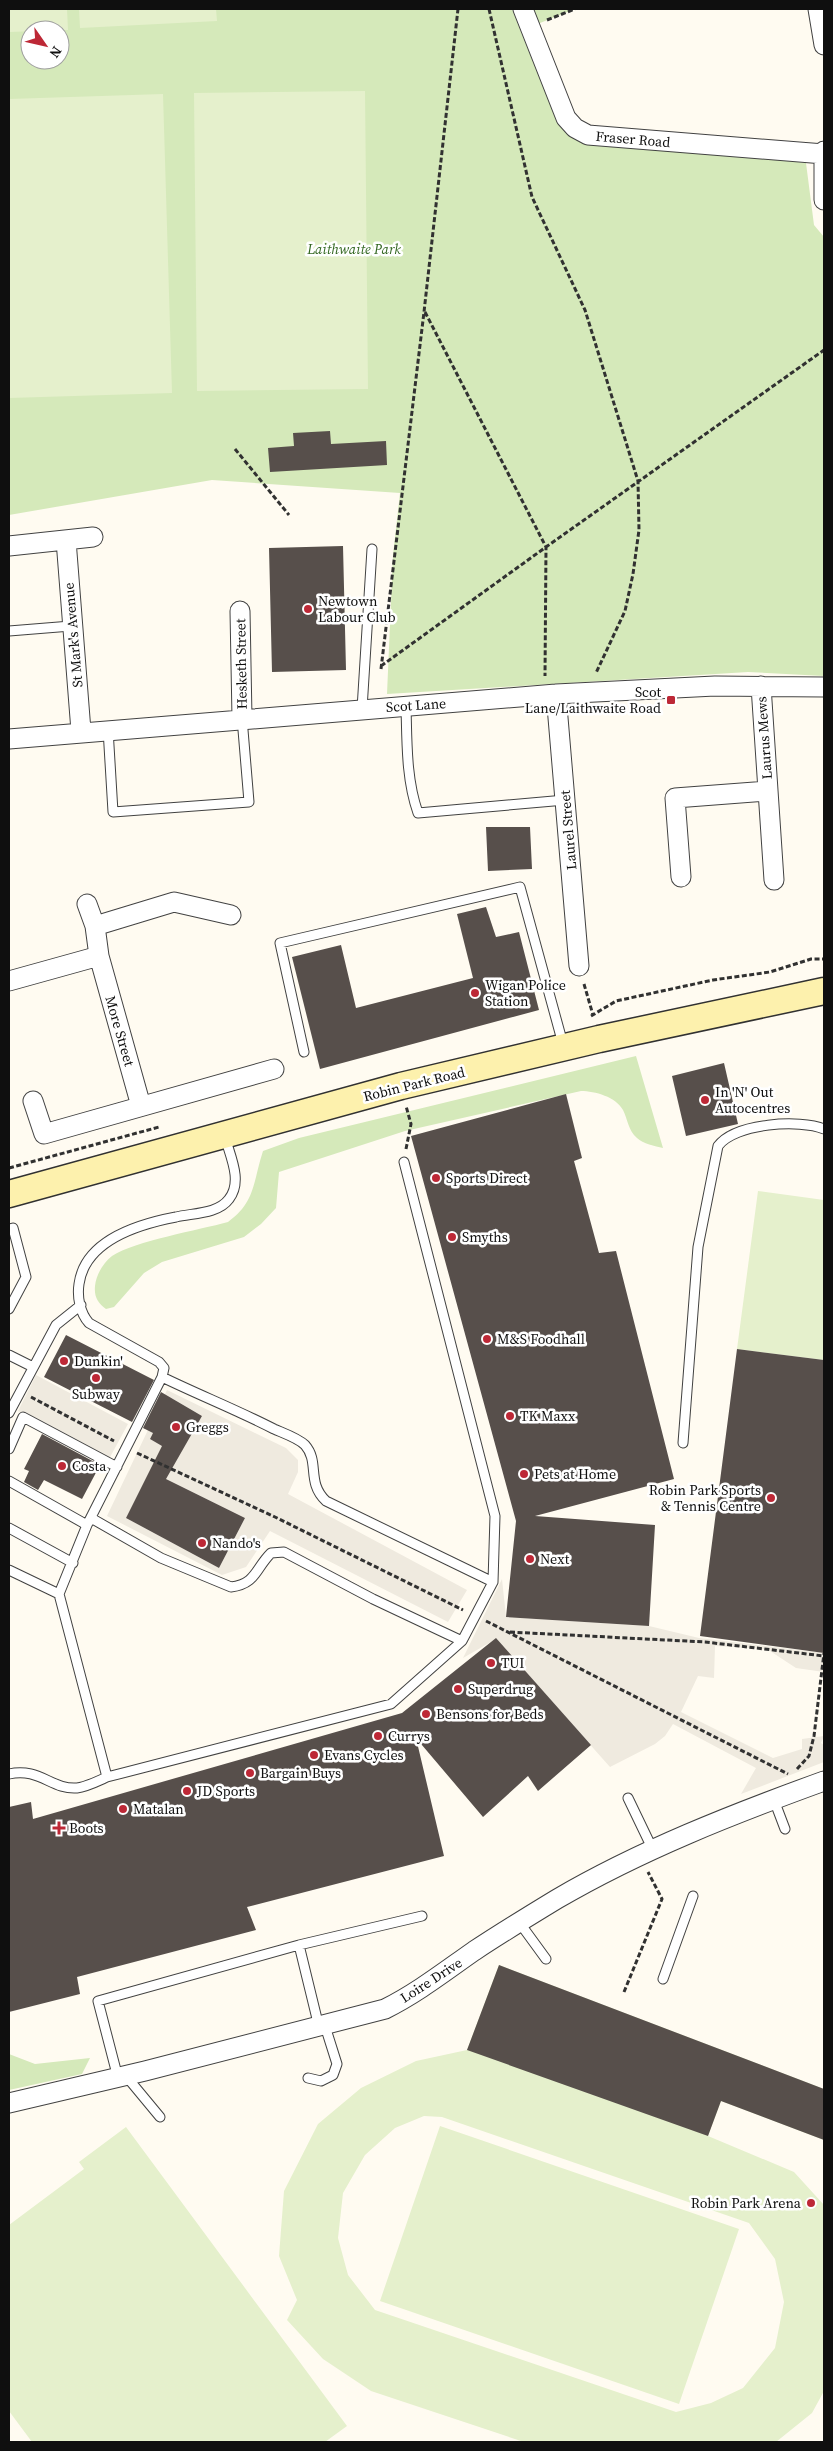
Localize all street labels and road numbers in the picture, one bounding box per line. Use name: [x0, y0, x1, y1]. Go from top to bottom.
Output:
street label: Fraser Road: [595, 126, 671, 152]
street label: St Mark's Avenue: [58, 582, 88, 688]
street label: Hesketh Street: [230, 618, 252, 710]
street label: Scot Lane: [385, 693, 447, 717]
street label: Laurus Mews: [751, 696, 777, 780]
street label: Laurel Street: [555, 789, 581, 871]
street label: More Street: [100, 993, 140, 1069]
street label: Robin Park Road: [361, 1062, 467, 1106]
street label: Loire Drive: [396, 1953, 466, 2007]

